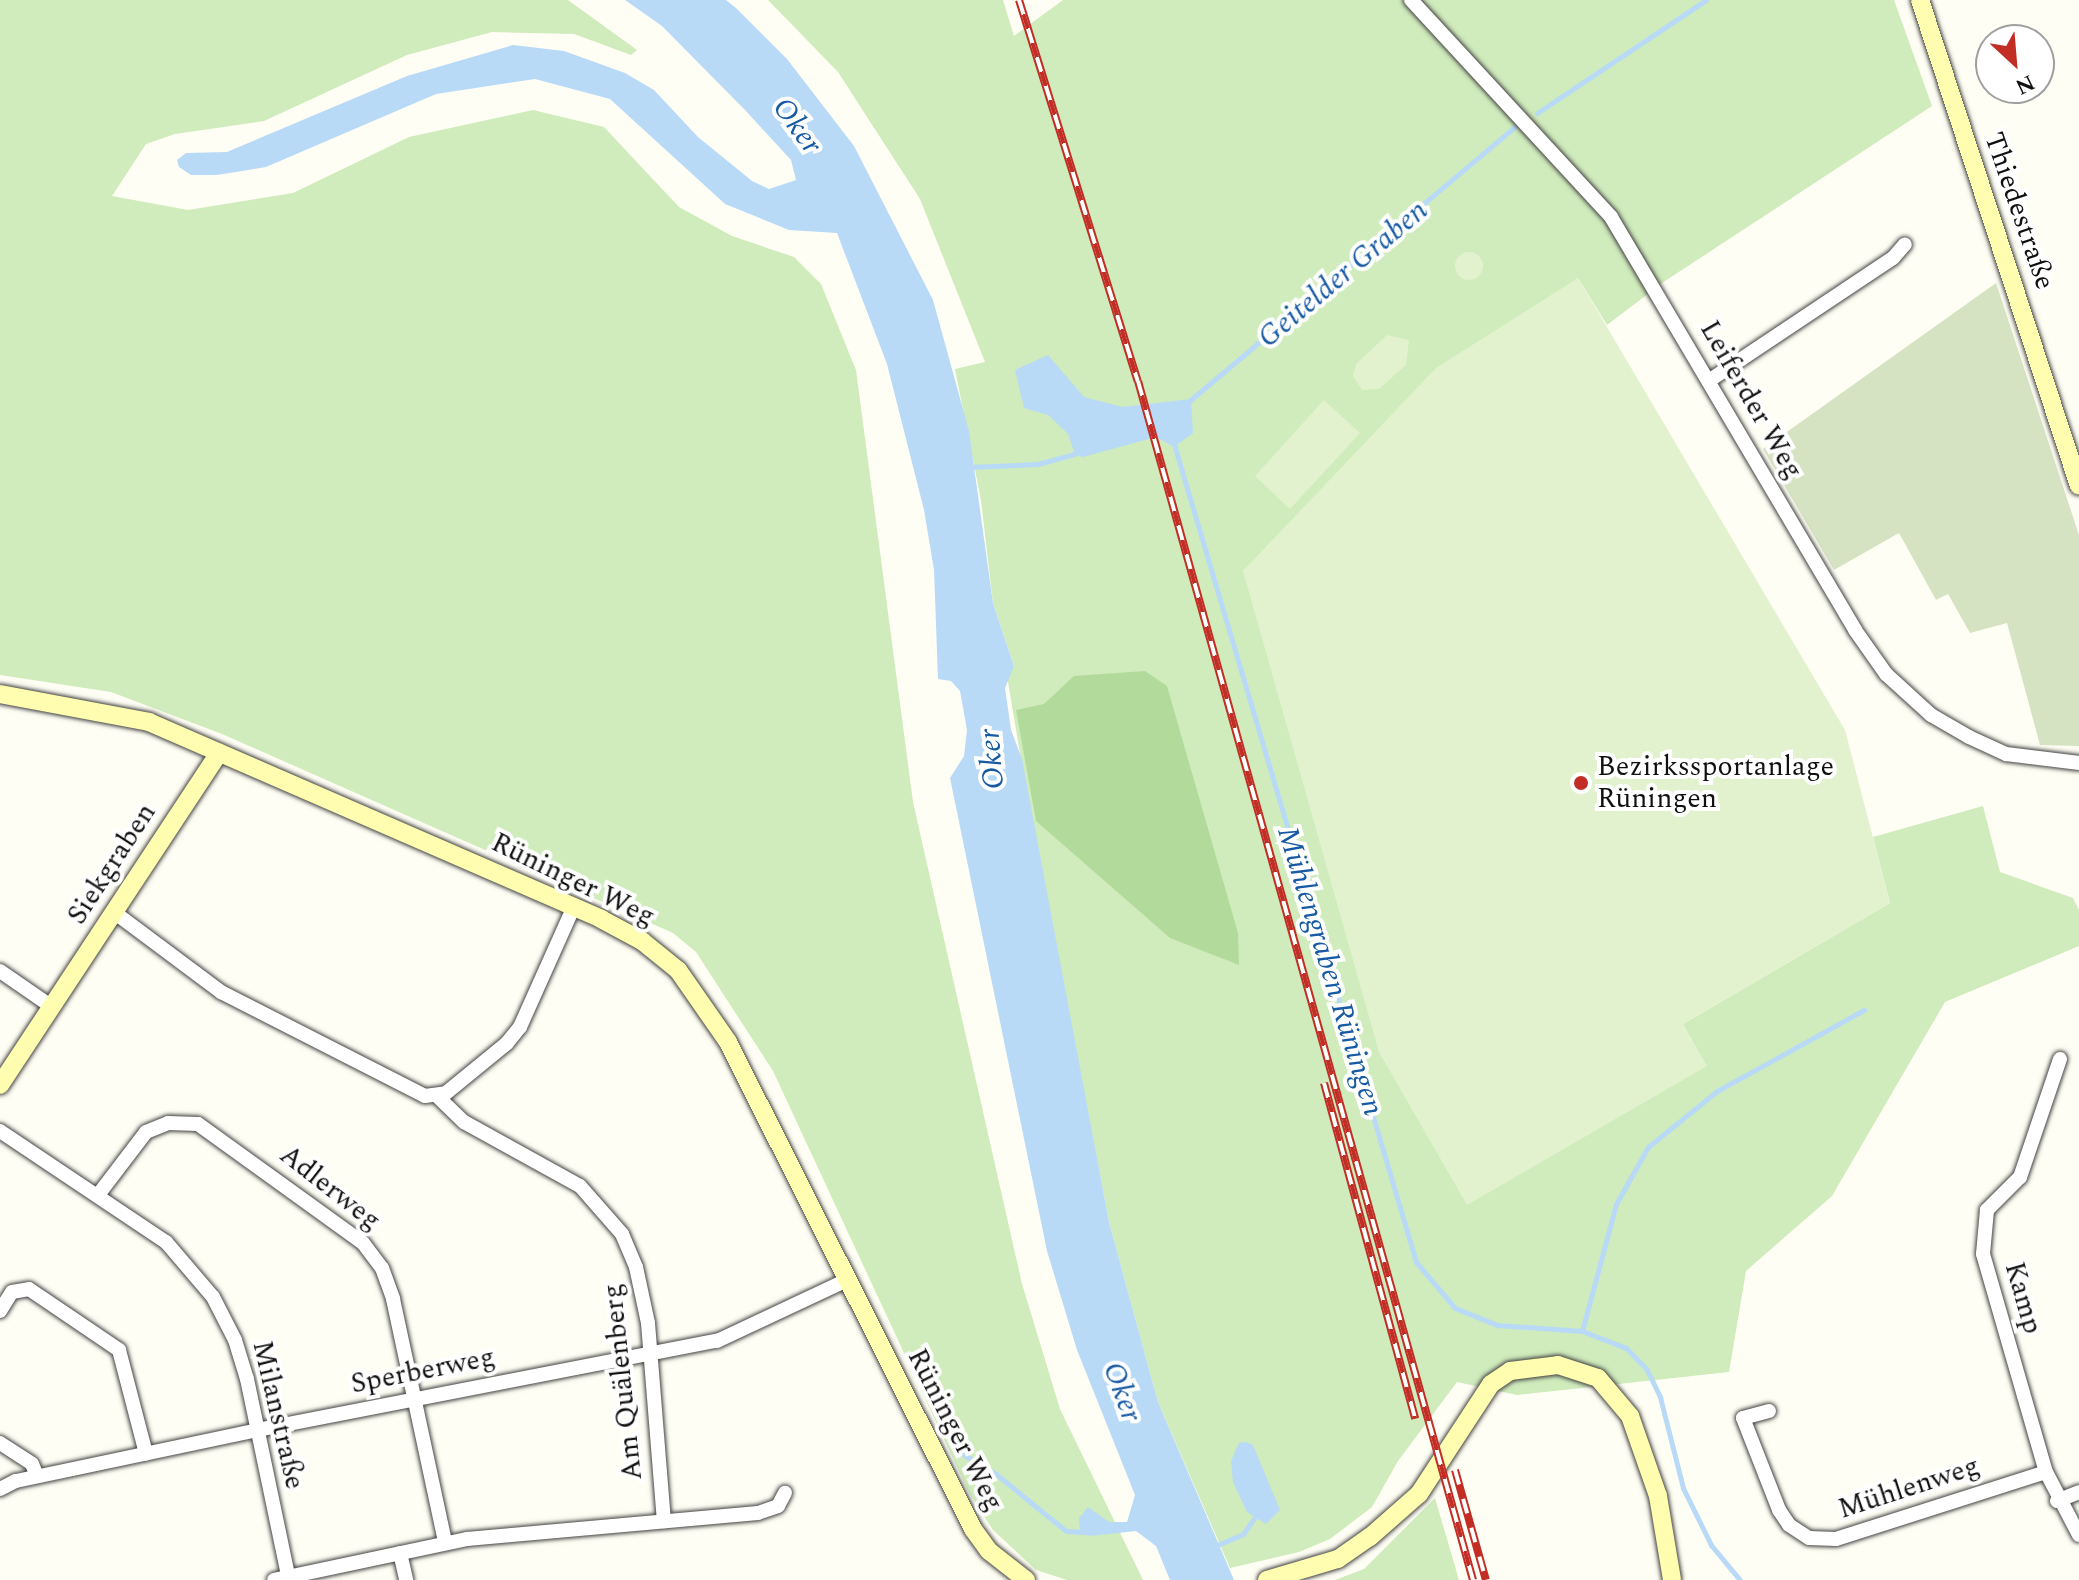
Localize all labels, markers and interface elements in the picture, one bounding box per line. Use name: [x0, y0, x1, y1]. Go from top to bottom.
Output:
north arrow: [1975, 24, 2055, 104]
text: N: [2010, 65, 2040, 103]
water label: Oker: [765, 91, 829, 161]
street label: Thiedestraße: [1976, 128, 2062, 294]
water label: Geitelder Graben: [1251, 192, 1435, 356]
street label: Leiferder Weg: [1692, 315, 1810, 485]
water label: Oker: [971, 727, 1013, 791]
place label: Bezirkssportanlage Rüningen: [1597, 750, 1834, 816]
marker: Bezirkssportanlage Rüningen: [1572, 774, 1590, 792]
street label: Siekgraben: [60, 797, 164, 931]
water label: Mühlengraben Rüningen: [1269, 822, 1391, 1120]
street label: Rüninger Weg: [486, 826, 660, 934]
street label: Adlerweg: [273, 1138, 387, 1238]
street label: Kamp: [1997, 1258, 2049, 1338]
street label: Am Quälenberg: [596, 1282, 650, 1482]
street label: Milanstraße: [245, 1337, 311, 1493]
street label: Sperberweg: [348, 1341, 498, 1401]
street label: Rüninger Weg: [900, 1343, 1010, 1517]
water label: Oker: [1095, 1357, 1149, 1427]
street label: Mühlenweg: [1834, 1449, 1984, 1527]

